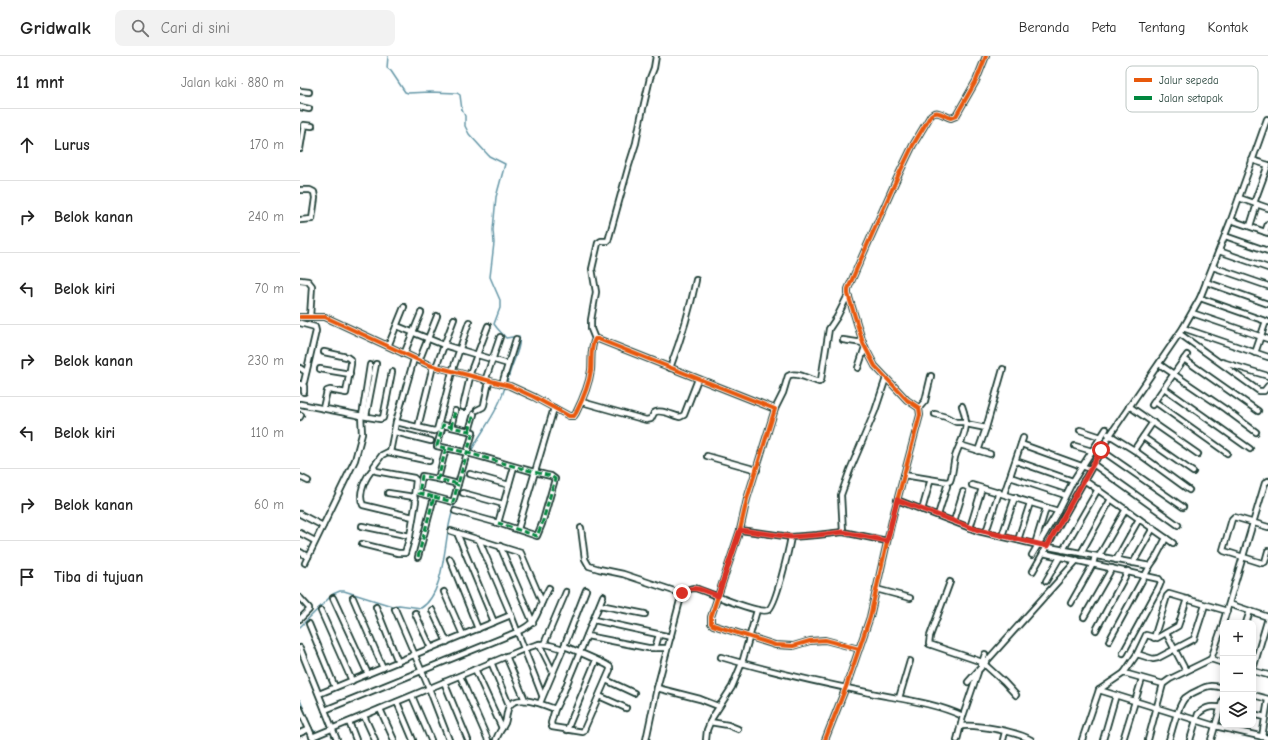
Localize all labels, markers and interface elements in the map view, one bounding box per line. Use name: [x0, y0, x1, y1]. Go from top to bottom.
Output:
search box: [115, 10, 395, 46]
text: Gridwalk: [20, 17, 91, 39]
icon: search: [129, 17, 151, 39]
text: Cari di sini: [161, 19, 230, 37]
text: Beranda: [1019, 19, 1069, 36]
text: Peta: [1091, 19, 1116, 36]
text: Tentang: [1138, 19, 1185, 36]
text: Kontak: [1207, 19, 1248, 36]
legend: [1126, 66, 1258, 112]
text: 11 mnt: [16, 73, 64, 92]
text: Jalur sepeda: [1159, 74, 1219, 87]
text: Jalan kaki · 880 m: [181, 75, 284, 90]
text: Jalan setapak: [1159, 92, 1224, 105]
icon: ahead: [16, 134, 38, 156]
text: Lurus: [54, 136, 90, 154]
text: 170 m: [250, 137, 284, 152]
icon: right: [16, 206, 38, 228]
text: Belok kanan: [54, 208, 133, 226]
text: 240 m: [248, 209, 284, 224]
icon: left: [16, 278, 38, 300]
text: Belok kiri: [54, 280, 115, 298]
text: 70 m: [255, 281, 284, 296]
icon: right: [16, 350, 38, 372]
text: Belok kanan: [54, 352, 133, 370]
text: 230 m: [248, 353, 284, 368]
icon: left: [16, 422, 38, 444]
text: Belok kiri: [54, 424, 115, 442]
text: 110 m: [251, 425, 284, 440]
route start: [1092, 441, 1110, 459]
icon: right: [16, 494, 38, 516]
text: Belok kanan: [54, 496, 133, 514]
text: 60 m: [254, 497, 284, 512]
icon: arrive: [16, 566, 38, 588]
text: Tiba di tujuan: [54, 568, 143, 586]
route end: [673, 584, 691, 602]
map controls: [1220, 620, 1256, 728]
button: +: [1220, 620, 1256, 656]
button: −: [1220, 656, 1256, 692]
button: layers: [1220, 692, 1256, 728]

